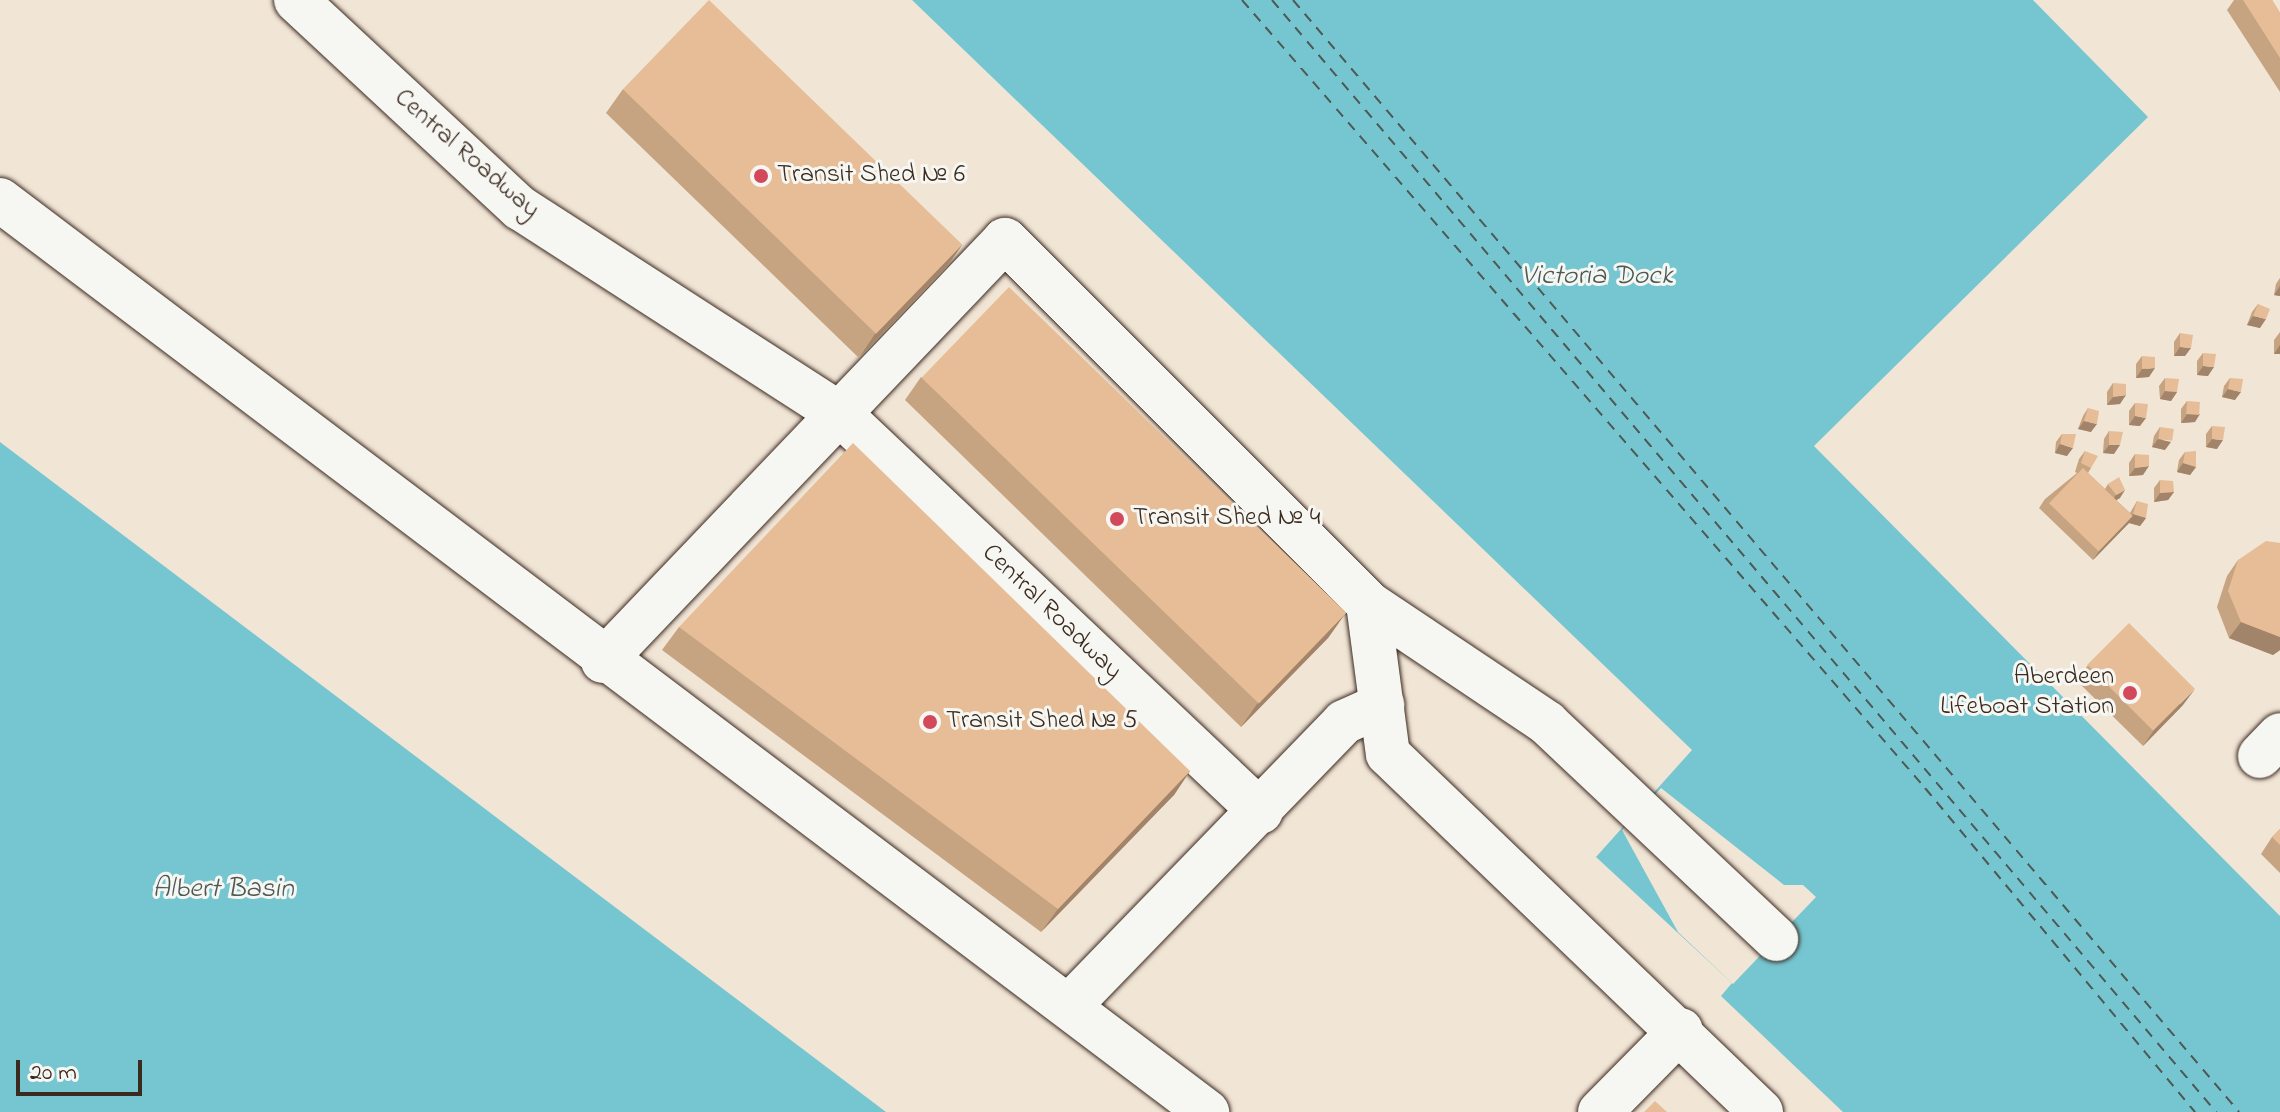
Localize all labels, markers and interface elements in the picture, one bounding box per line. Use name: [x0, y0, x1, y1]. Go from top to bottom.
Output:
street label: Central Roadway: [387, 83, 545, 227]
place label: Transit Shed № 6: [777, 160, 965, 192]
marker: Transit Shed № 6: [752, 167, 770, 185]
water label: Victoria Dock: [1521, 260, 1673, 294]
place label: Transit Shed № 4: [1133, 503, 1320, 535]
marker: Transit Shed № 4: [1108, 510, 1126, 528]
street label: Central Roadway: [975, 538, 1127, 688]
place label: Aberdeen Lifeboat Station: [1940, 662, 2114, 724]
marker: Aberdeen Lifeboat Station: [2121, 684, 2139, 702]
place label: Transit Shed № 5: [946, 706, 1138, 738]
marker: Transit Shed № 5: [921, 713, 939, 731]
water label: Albert Basin: [152, 873, 294, 907]
scale bar: [20, 1044, 146, 1094]
text: 20 m: [30, 1056, 77, 1091]

